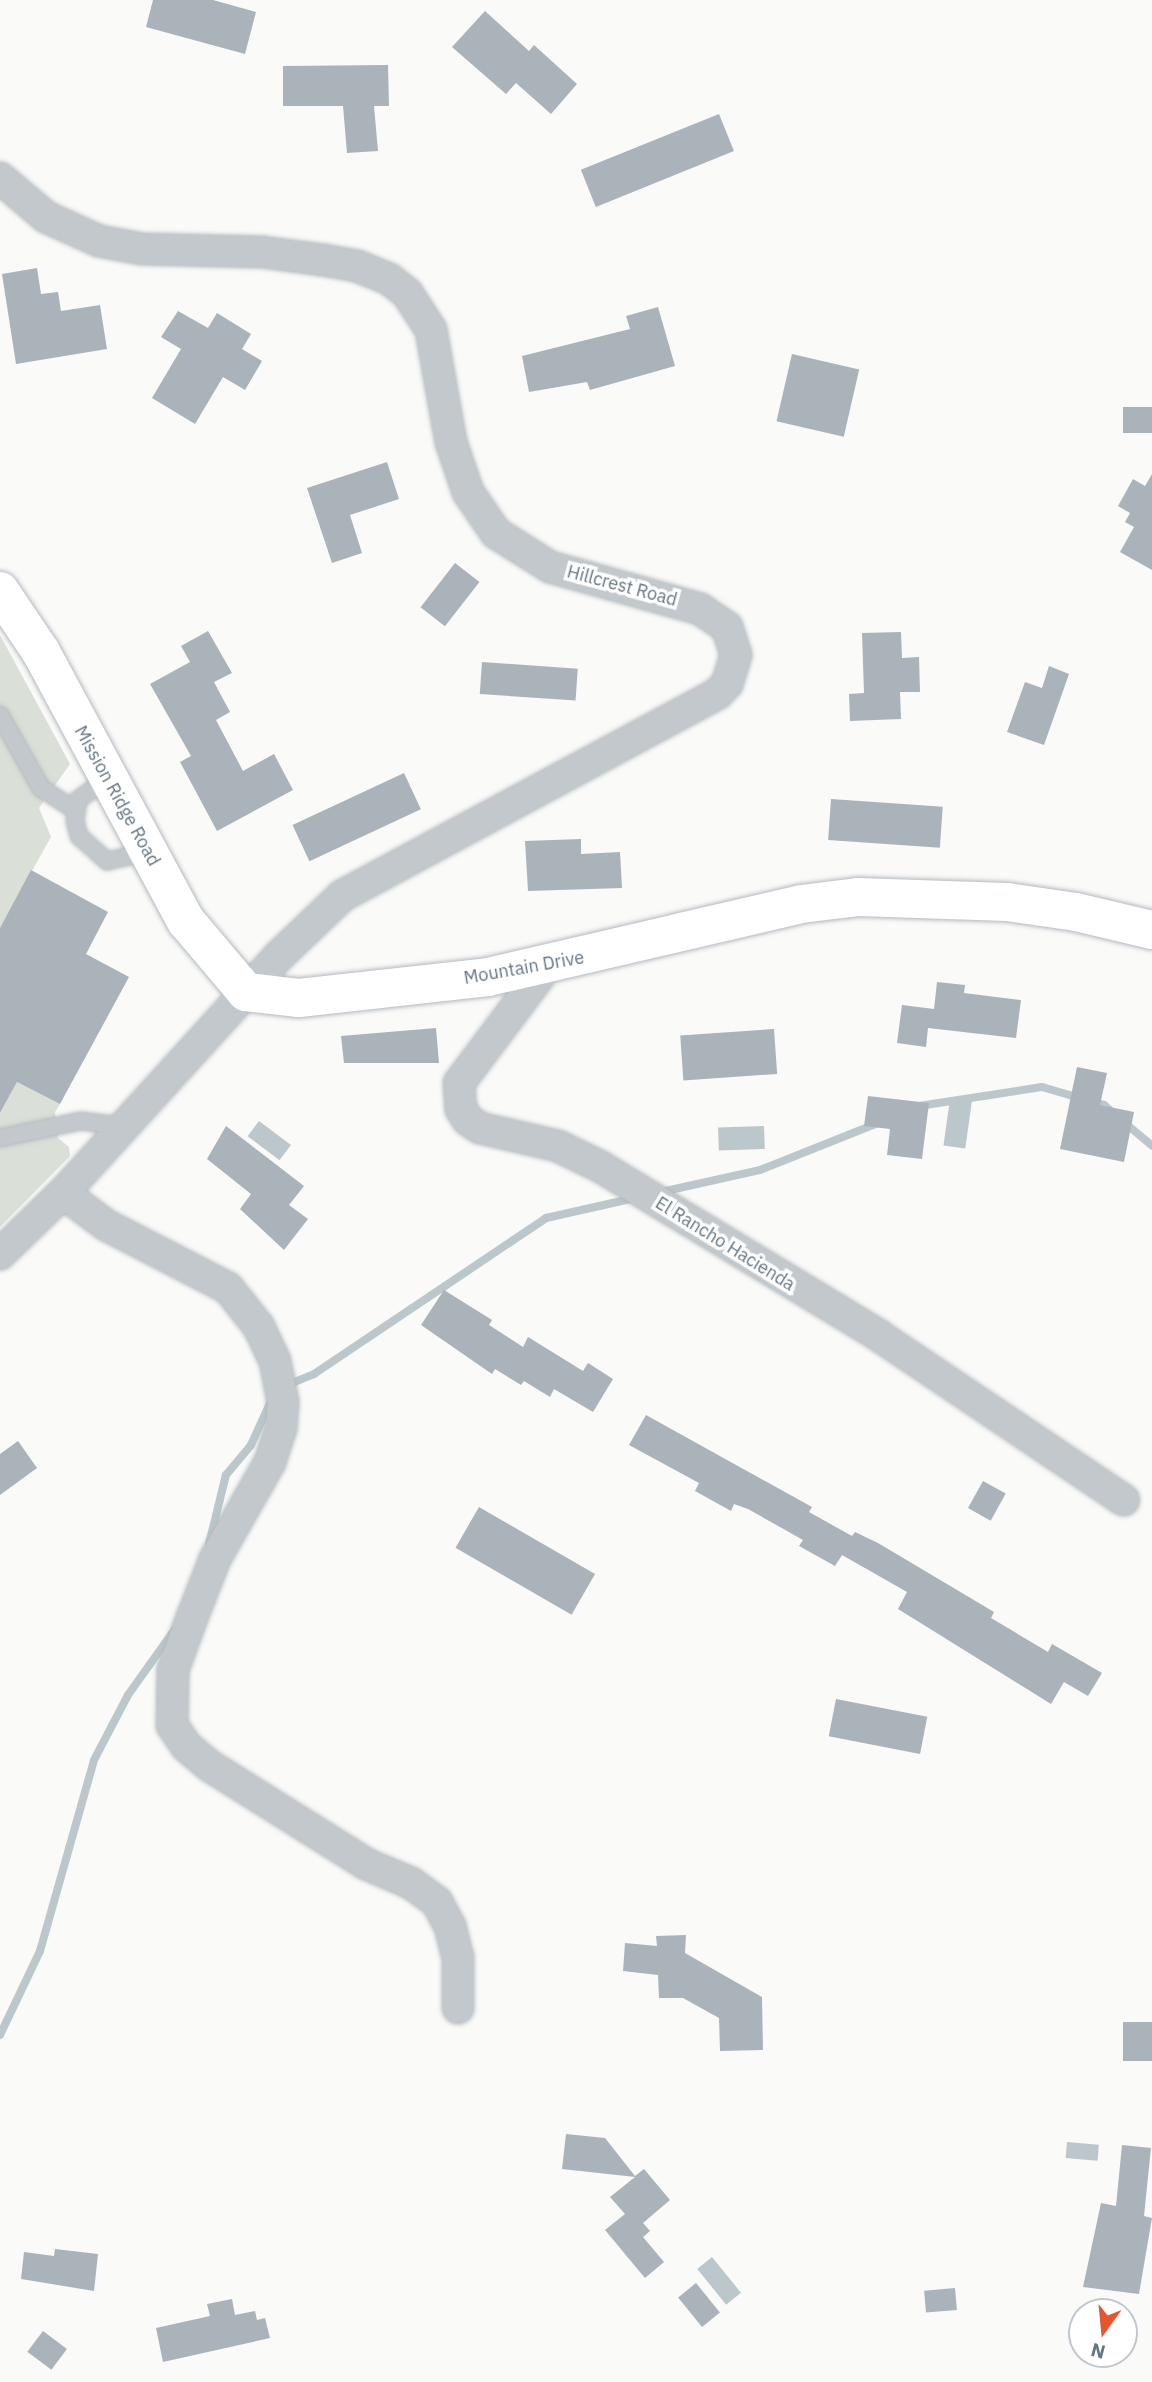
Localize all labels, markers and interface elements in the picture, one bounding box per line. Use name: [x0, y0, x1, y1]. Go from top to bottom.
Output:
street label: Hillcrest Road: [565, 561, 679, 611]
street label: Mission Ridge Road: [70, 722, 164, 870]
street label: Mountain Drive: [462, 947, 586, 989]
street label: El Rancho Hacienda: [651, 1192, 799, 1296]
north arrow: [1068, 2298, 1138, 2368]
text: N: [1088, 2338, 1108, 2365]

